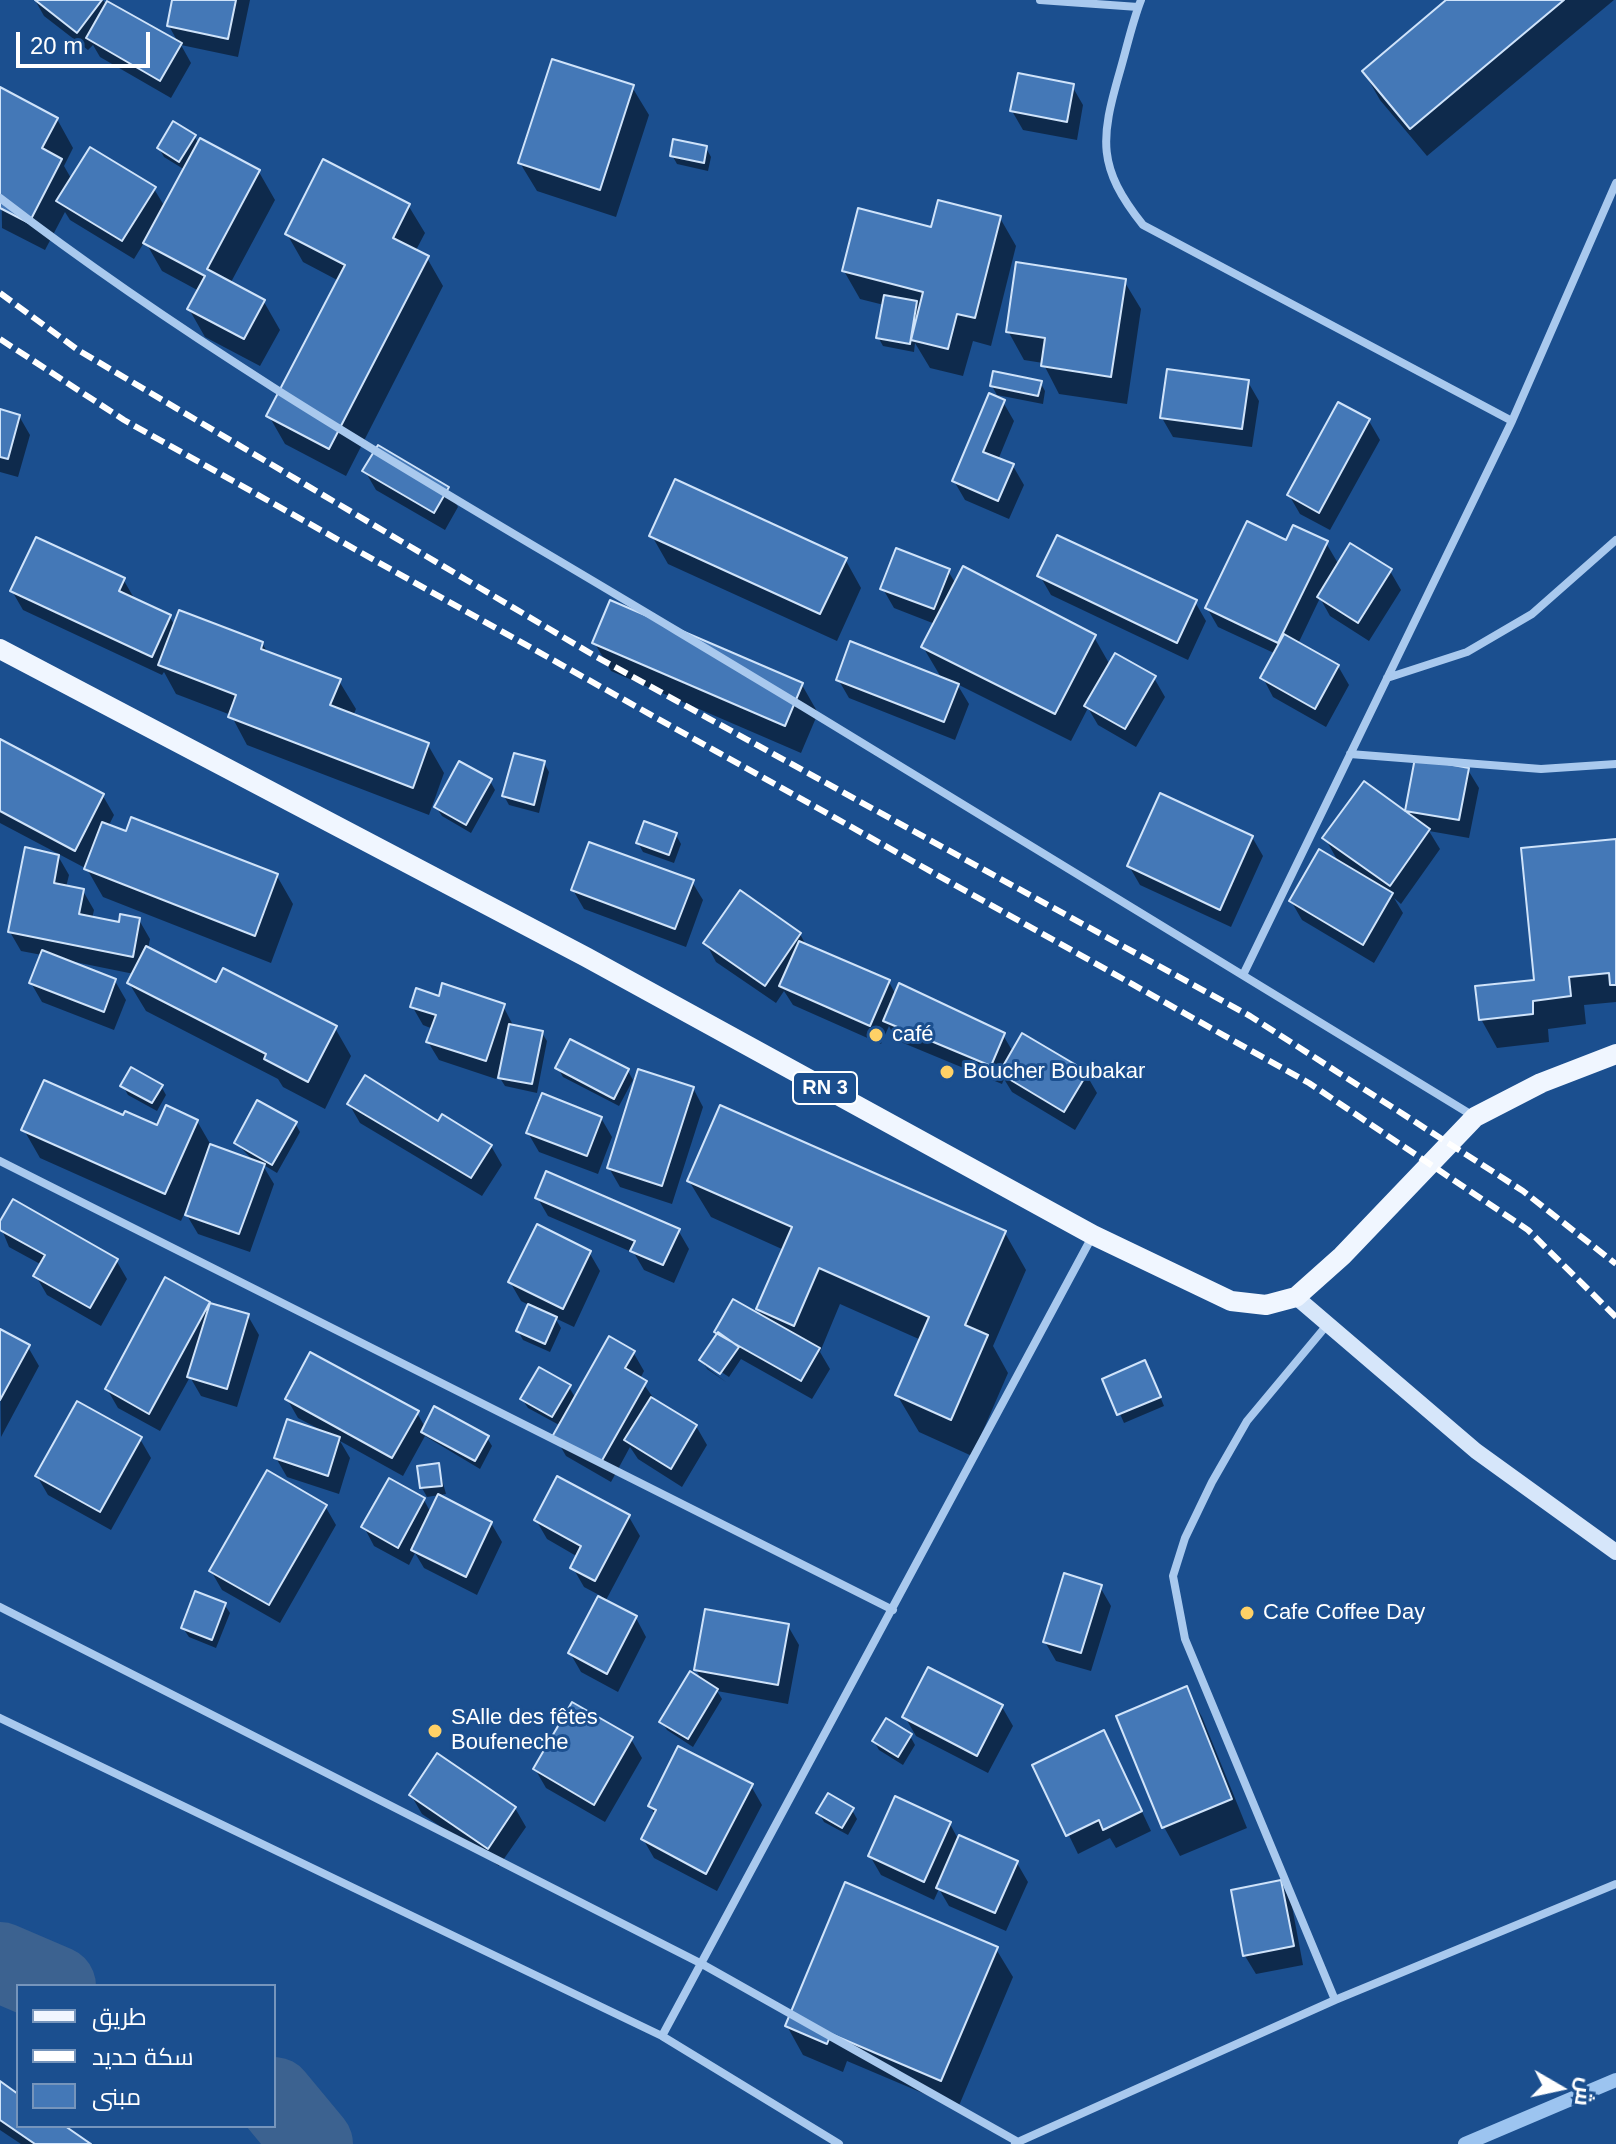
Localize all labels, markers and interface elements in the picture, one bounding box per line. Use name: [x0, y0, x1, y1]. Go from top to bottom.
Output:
scale bar: [20, 16, 154, 66]
text: 20 m: [30, 32, 83, 59]
place label: café: [892, 1022, 934, 1048]
marker: café: [867, 1026, 885, 1044]
place label: Boucher Boubakar: [963, 1059, 1145, 1085]
marker: Boucher Boubakar: [938, 1063, 956, 1081]
road number: RN 3: [793, 1072, 857, 1104]
place label: Cafe Coffee Day: [1263, 1600, 1425, 1626]
marker: Cafe Coffee Day: [1238, 1604, 1256, 1622]
place label: SAlle des fêtes Boufeneche: [451, 1705, 598, 1756]
marker: SAlle des fêtes Boufeneche: [426, 1722, 444, 1740]
legend: [16, 1984, 276, 2128]
text: طريق: [92, 2003, 147, 2030]
text: سكة حديد: [92, 2043, 194, 2070]
north arrow: [1520, 2048, 1600, 2128]
text: ش: [1570, 2076, 1599, 2108]
text: مبنى: [92, 2083, 141, 2110]

